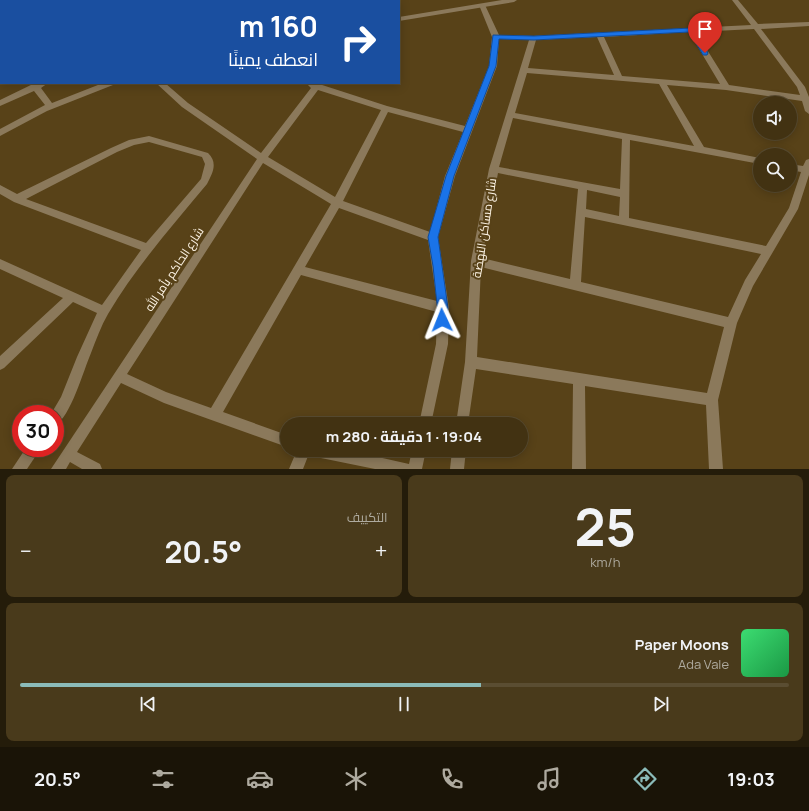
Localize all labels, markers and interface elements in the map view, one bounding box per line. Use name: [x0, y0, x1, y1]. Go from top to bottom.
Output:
text: 160 m: [239, 7, 318, 45]
pin: [688, 12, 722, 53]
icon: right: [332, 16, 384, 68]
icon: arrive: [694, 18, 716, 40]
text: انعطف يمينًا: [228, 47, 318, 71]
map controls: [753, 96, 797, 192]
button: sound: [753, 96, 797, 140]
button: search: [753, 148, 797, 192]
street label: شارع مساكن النهضة: [468, 177, 500, 279]
street label: شارع الحاكم بأمر الله: [140, 224, 208, 314]
position arrow: [421, 299, 463, 341]
speed limit sign: 30: [12, 405, 64, 457]
text: 19:04 · 1 دقيقة · 280 m: [326, 426, 482, 447]
text: 25: [575, 491, 636, 562]
text: التكييف: [347, 508, 388, 526]
text: 20.5°: [164, 531, 242, 572]
text: −: [20, 536, 32, 566]
text: +: [375, 536, 388, 566]
text: km/h: [590, 553, 620, 571]
text: Paper Moons: [635, 634, 729, 655]
text: Ada Vale: [678, 655, 729, 673]
icon: previous: [137, 693, 159, 715]
icon: pause: [393, 693, 415, 715]
icon: next: [650, 693, 672, 715]
icon: filters: [149, 765, 177, 793]
icon: car: [246, 765, 274, 793]
icon: climate: [342, 765, 370, 793]
icon: phone: [438, 765, 466, 793]
icon: music: [535, 765, 563, 793]
icon: directions: [631, 765, 659, 793]
text: 20.5°: [34, 767, 81, 791]
text: 19:03: [727, 767, 775, 791]

